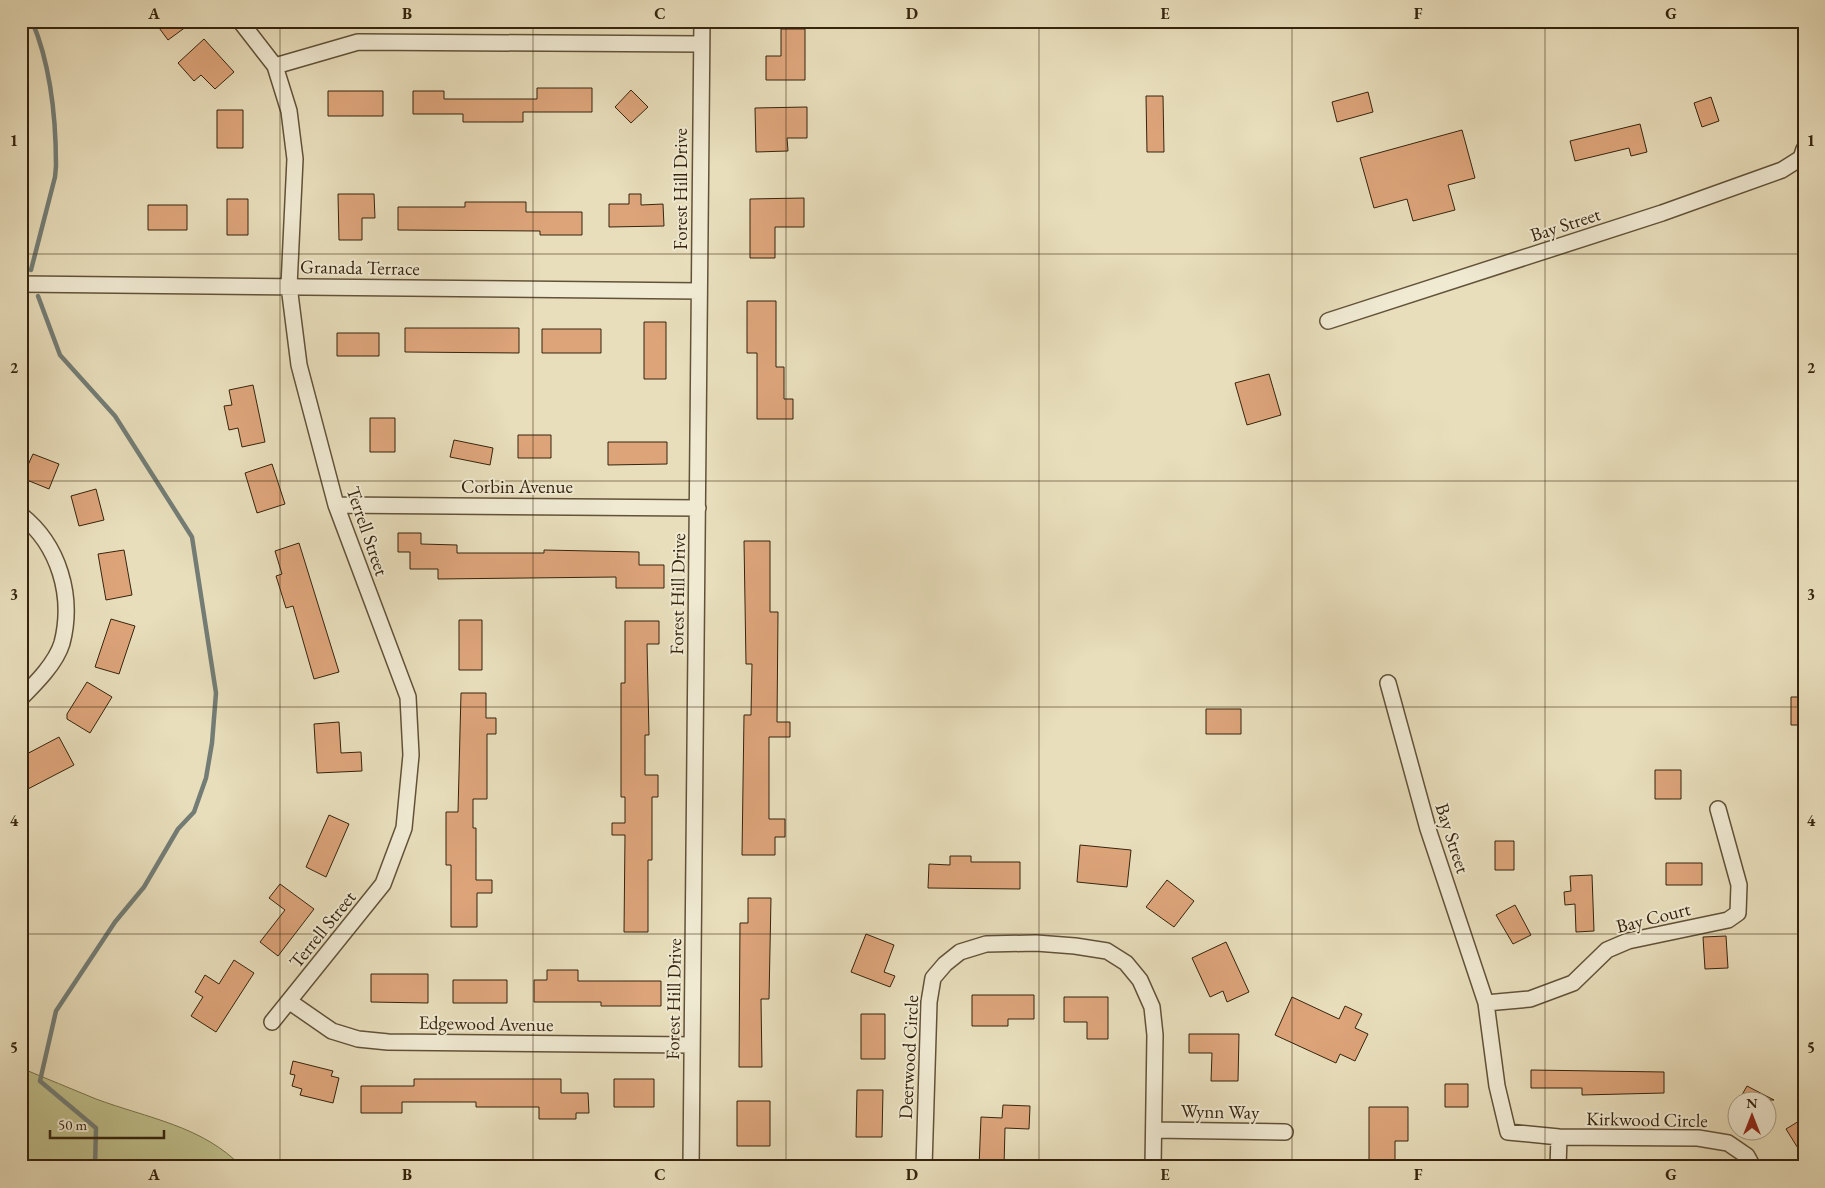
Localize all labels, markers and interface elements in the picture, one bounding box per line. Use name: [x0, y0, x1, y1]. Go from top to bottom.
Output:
text: A: [147, 3, 160, 24]
text: B: [402, 3, 412, 24]
text: C: [654, 3, 666, 24]
text: D: [906, 3, 918, 24]
text: E: [1160, 3, 1170, 24]
text: F: [1414, 3, 1423, 24]
text: G: [1665, 3, 1677, 24]
street label: Forest Hill Drive: [668, 128, 693, 250]
text: 1: [10, 130, 18, 151]
text: 1: [1807, 130, 1815, 151]
street label: Bay Street: [1527, 201, 1603, 248]
street label: Granada Terrace: [300, 254, 420, 281]
text: 2: [10, 357, 19, 378]
text: 2: [1807, 357, 1816, 378]
street label: Corbin Avenue: [461, 474, 573, 499]
street label: Terrell Street: [341, 483, 394, 579]
street label: Forest Hill Drive: [664, 533, 691, 655]
text: 3: [10, 584, 18, 605]
text: 3: [1807, 584, 1815, 605]
street label: Bay Street: [1429, 800, 1476, 876]
text: 4: [10, 810, 19, 831]
text: 4: [1807, 810, 1816, 831]
street label: Terrell Street: [283, 885, 361, 973]
street label: Bay Court: [1613, 896, 1693, 939]
street label: Forest Hill Drive: [660, 938, 687, 1060]
street label: Deerwood Circle: [893, 994, 924, 1120]
street label: Edgewood Avenue: [418, 1010, 554, 1037]
text: 5: [10, 1037, 18, 1058]
text: 5: [1807, 1037, 1815, 1058]
north arrow: [1728, 1090, 1778, 1140]
text: N: [1746, 1094, 1758, 1112]
street label: Wynn Way: [1180, 1098, 1260, 1125]
street label: Kirkwood Circle: [1586, 1106, 1708, 1133]
scale bar: [50, 1108, 164, 1140]
text: 50 m: [58, 1115, 87, 1134]
text: A: [147, 1164, 160, 1185]
text: B: [402, 1164, 412, 1185]
text: C: [654, 1164, 666, 1185]
text: D: [906, 1164, 918, 1185]
text: E: [1160, 1164, 1170, 1185]
text: F: [1414, 1164, 1423, 1185]
text: G: [1665, 1164, 1677, 1185]

